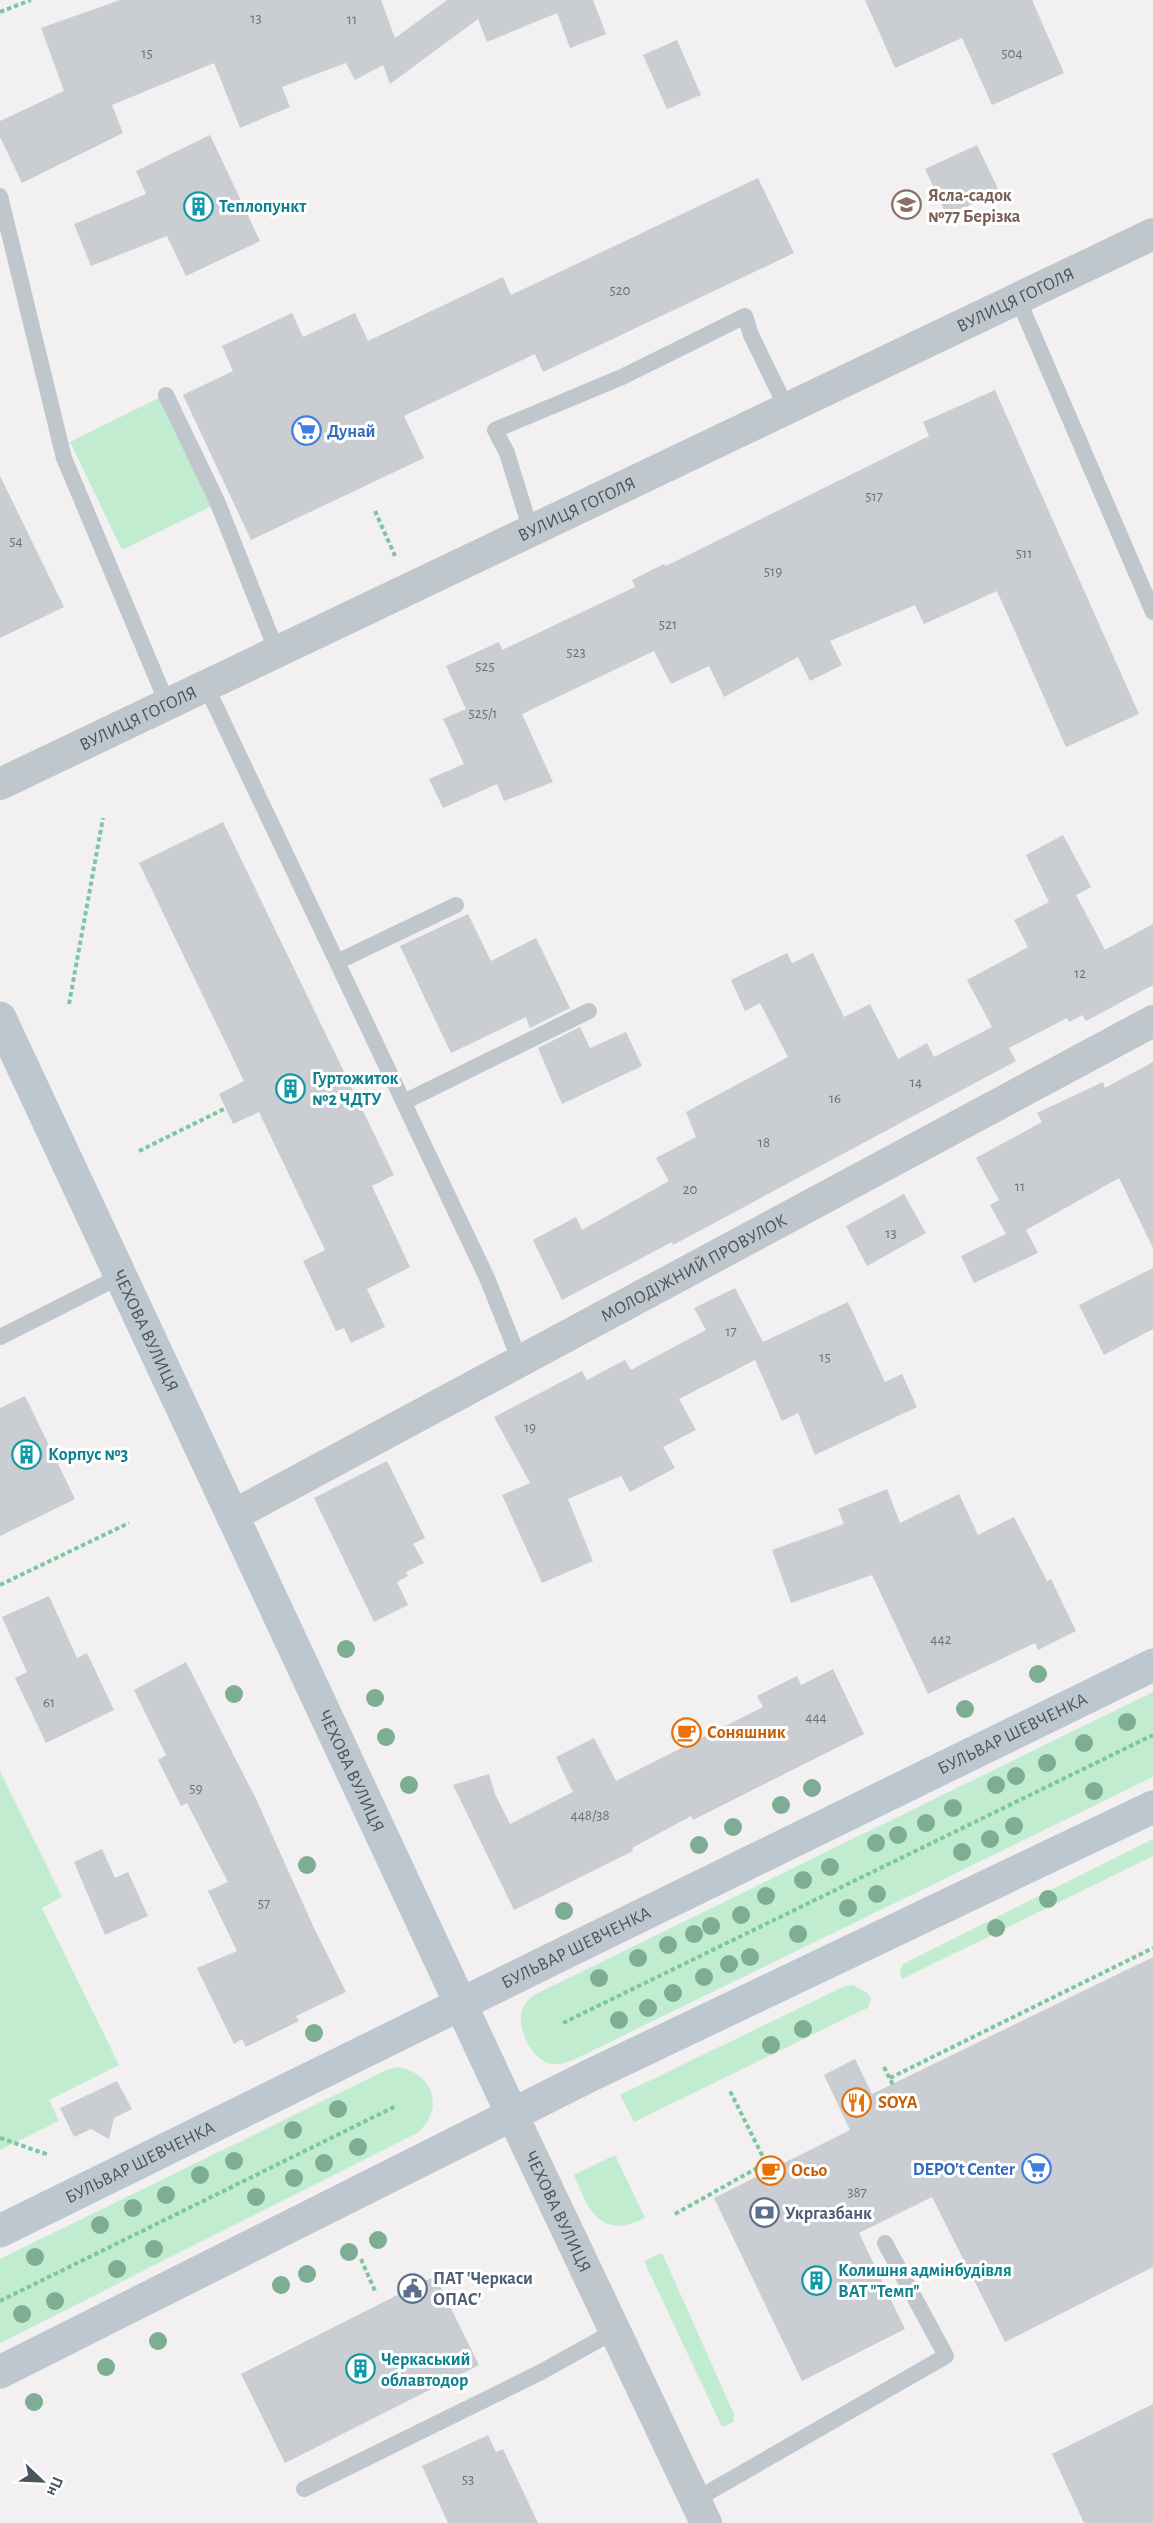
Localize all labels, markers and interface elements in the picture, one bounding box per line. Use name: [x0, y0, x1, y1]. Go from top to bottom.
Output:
house number: 13: [250, 11, 262, 26]
house number: 11: [347, 12, 357, 27]
house number: 15: [141, 46, 153, 61]
house number: 504: [1001, 46, 1023, 61]
place label: Ясла-садок №77 Берізка: [928, 187, 1021, 226]
school or university icon: Ясла-садок №77 Берізка: [891, 189, 923, 221]
building icon: Теплопункт: [182, 190, 214, 222]
place label: Теплопункт: [219, 198, 307, 216]
street label: ВУЛИЦЯ ГОГОЛЯ: [954, 265, 1077, 336]
house number: 520: [609, 283, 631, 298]
supermarket icon: Дунай: [290, 415, 322, 447]
place label: Дунай: [327, 423, 376, 441]
street label: ВУЛИЦЯ ГОГОЛЯ: [516, 474, 639, 545]
house number: 517: [865, 489, 883, 504]
house number: 54: [9, 534, 23, 549]
house number: 511: [1016, 546, 1032, 561]
house number: 519: [764, 564, 782, 579]
house number: 521: [659, 617, 677, 632]
house number: 523: [566, 645, 586, 660]
house number: 525: [475, 659, 495, 674]
street label: ВУЛИЦЯ ГОГОЛЯ: [77, 683, 200, 755]
house number: 525/1: [469, 706, 497, 721]
house number: 12: [1074, 966, 1086, 981]
place label: Гуртожиток №2 ЧДТУ: [312, 1070, 399, 1109]
building icon: Гуртожиток №2 ЧДТУ: [275, 1072, 307, 1104]
house number: 14: [910, 1075, 922, 1090]
house number: 16: [829, 1091, 841, 1106]
house number: 18: [758, 1135, 770, 1150]
house number: 11: [1015, 1179, 1025, 1194]
house number: 20: [683, 1182, 697, 1197]
street label: МОЛОДІЖНИЙ ПРОВУЛОК: [598, 1211, 791, 1326]
house number: 13: [885, 1226, 897, 1241]
street label: ЧЕХОВА ВУЛИЦЯ: [109, 1267, 181, 1395]
house number: 17: [725, 1324, 737, 1339]
house number: 15: [819, 1350, 831, 1365]
house number: 19: [524, 1420, 536, 1435]
building icon: Корпус №3: [11, 1438, 43, 1470]
place label: Корпус №3: [48, 1446, 129, 1464]
house number: 442: [930, 1632, 952, 1647]
street label: БУЛЬВАР ШЕВЧЕНКА: [935, 1690, 1091, 1778]
house number: 61: [43, 1695, 55, 1710]
street label: ЧЕХОВА ВУЛИЦЯ: [315, 1708, 387, 1835]
house number: 444: [805, 1710, 827, 1725]
cafe icon: Соняшник: [670, 1716, 702, 1748]
place label: Соняшник: [707, 1724, 786, 1742]
house number: 59: [189, 1781, 203, 1796]
house number: 448/38: [570, 1808, 610, 1823]
house number: 57: [258, 1896, 270, 1911]
street label: БУЛЬВАР ШЕВЧЕНКА: [499, 1904, 654, 1993]
restaurant icon: SOYA: [841, 2086, 873, 2118]
place label: SOYA: [878, 2094, 918, 2112]
street label: БУЛЬВАР ШЕВЧЕНКА: [63, 2119, 218, 2207]
street label: ЧЕХОВА ВУЛИЦЯ: [521, 2148, 594, 2276]
supermarket icon: DEPO't Center: [1020, 2153, 1052, 2185]
cafe icon: Осьо: [754, 2154, 786, 2186]
place label: DEPO't Center: [913, 2161, 1016, 2179]
place label: Осьо: [791, 2162, 827, 2180]
house number: 387: [847, 2185, 867, 2200]
bank icon: Укргазбанк: [748, 2197, 780, 2229]
place label: Укргазбанк: [785, 2205, 872, 2223]
place label: Колишня адмінбудівля ВАТ "Темп": [838, 2262, 1012, 2301]
building icon: Колишня адмінбудівля ВАТ "Темп": [801, 2264, 833, 2296]
place label: ПАТ 'Черкаси ОПАС': [433, 2270, 533, 2309]
public building icon: ПАТ 'Черкаси ОПАС': [396, 2272, 428, 2304]
place label: Черкаський облавтодор: [381, 2351, 470, 2390]
building icon: Черкаський облавтодор: [344, 2353, 376, 2385]
north arrow: [12, 2451, 72, 2511]
house number: 53: [462, 2472, 474, 2487]
text: Пн: [44, 2474, 66, 2499]

